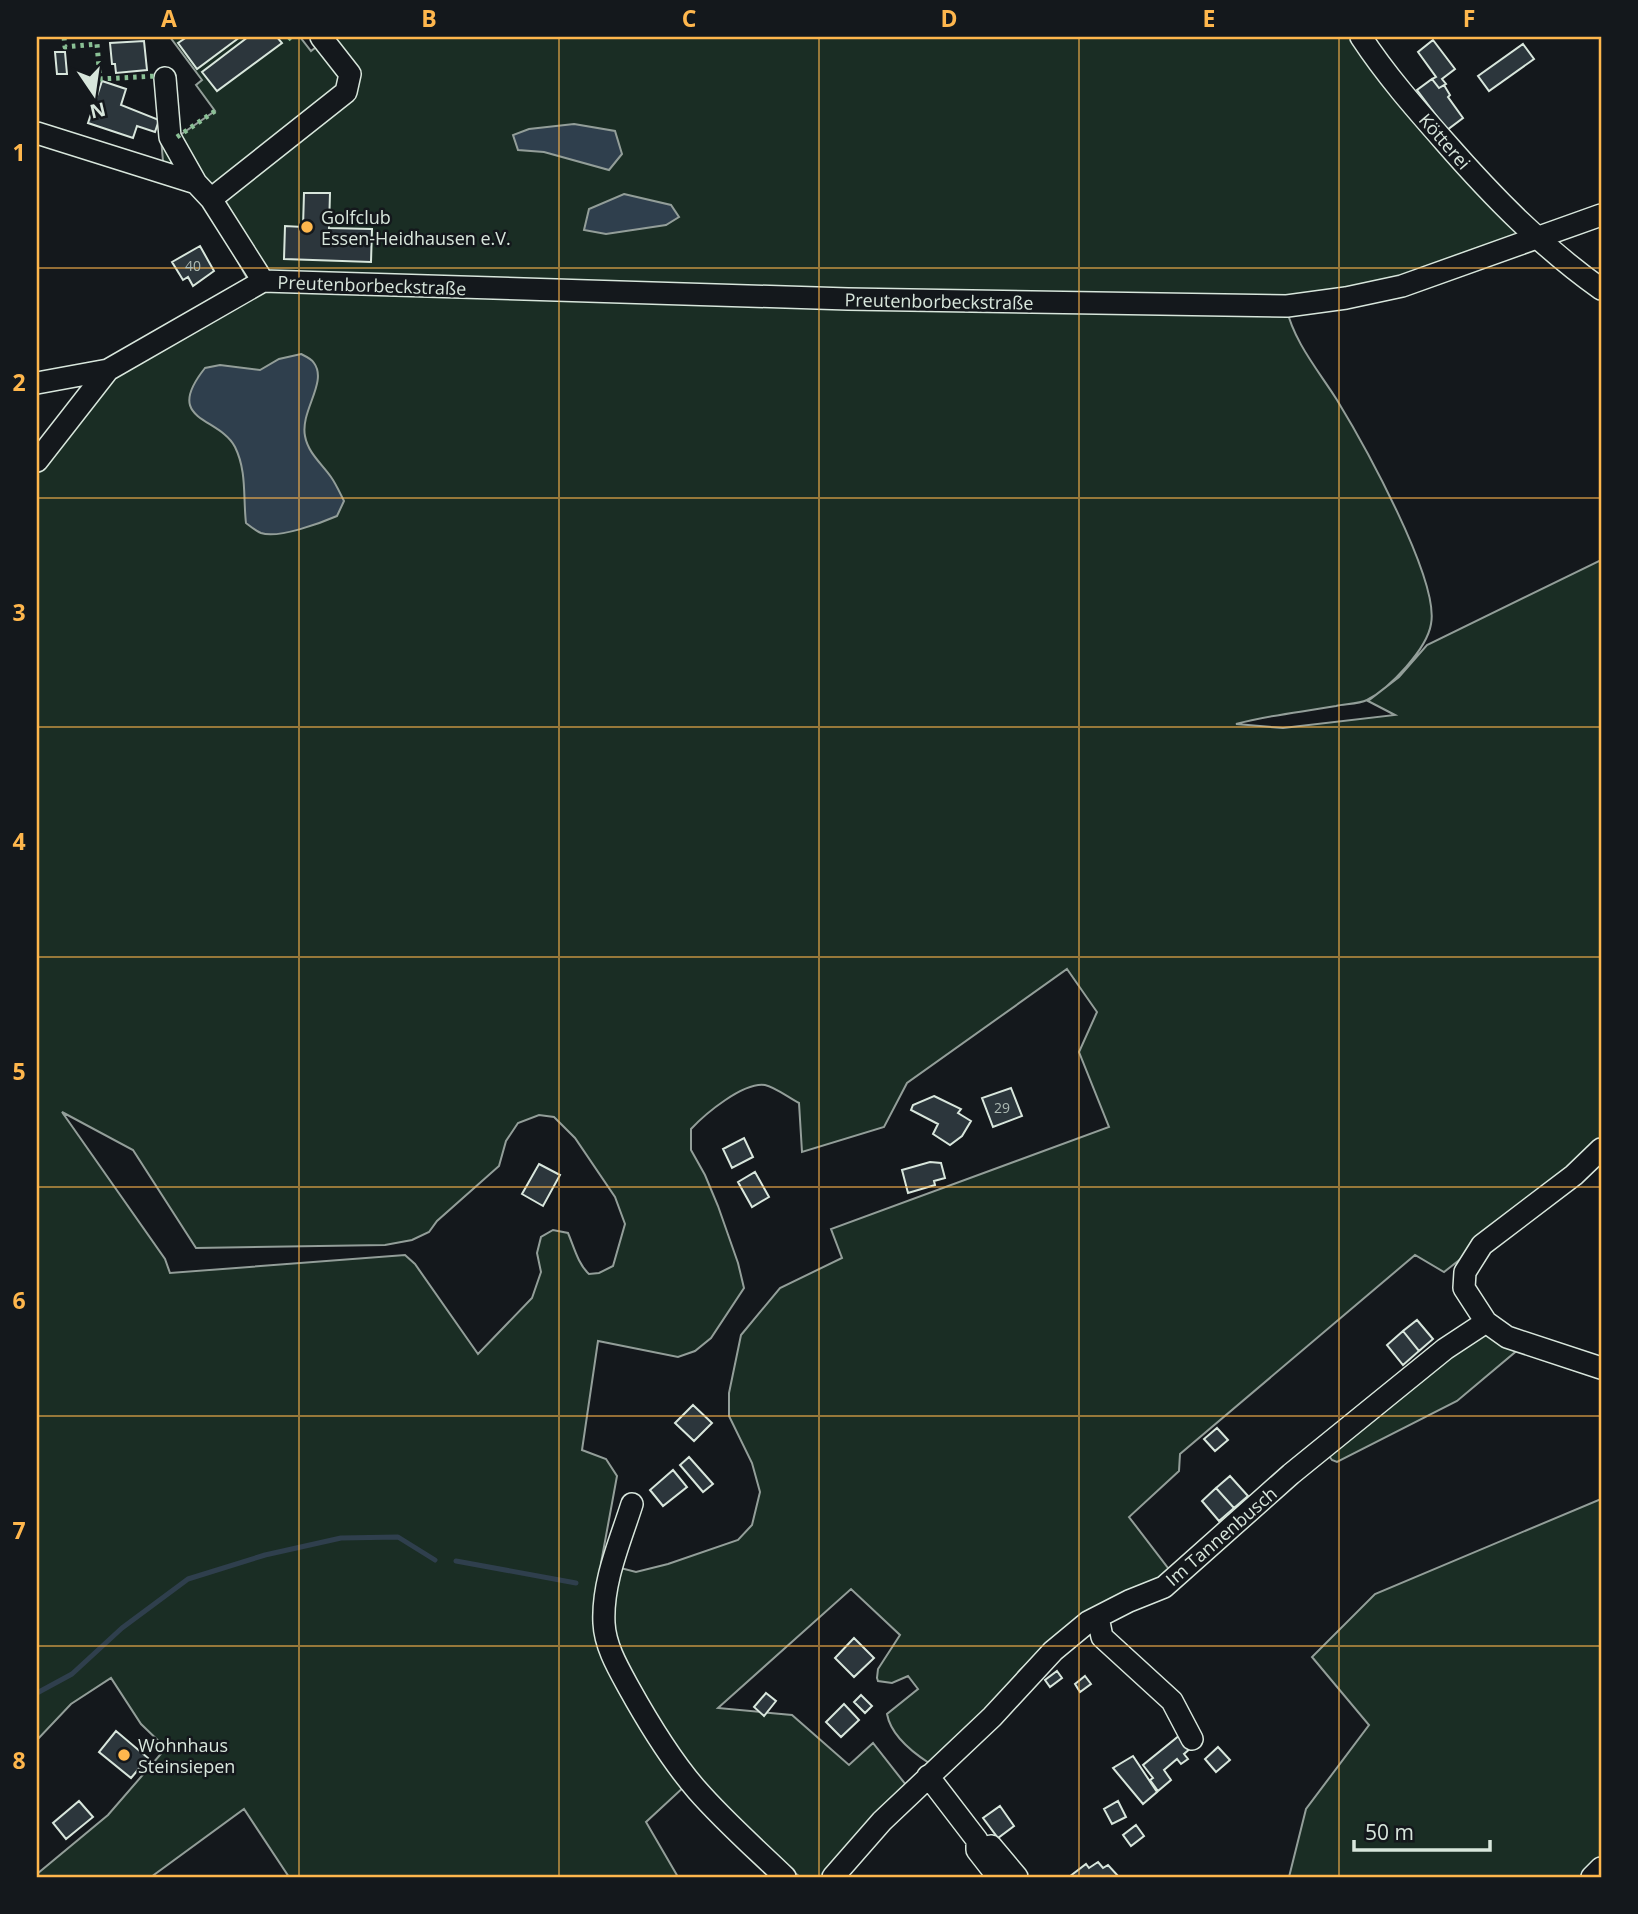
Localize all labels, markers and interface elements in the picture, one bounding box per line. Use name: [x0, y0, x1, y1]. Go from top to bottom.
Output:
text: A: [161, 2, 177, 34]
text: B: [421, 2, 437, 34]
text: C: [682, 2, 696, 34]
text: D: [940, 2, 958, 34]
text: E: [1203, 2, 1215, 34]
text: F: [1463, 2, 1475, 34]
north arrow: [60, 60, 130, 130]
text: N: [87, 96, 108, 125]
street label: Kötterei: [1414, 108, 1476, 174]
text: 1: [12, 136, 26, 168]
place label: Golfclub Essen-Heidhausen e.V.: [321, 205, 511, 250]
marker: Golfclub Essen-Heidhausen e.V.: [299, 219, 315, 235]
house number: 40: [185, 256, 201, 275]
street label: Preutenborbeckstraße: [277, 270, 467, 300]
street label: Preutenborbeckstraße: [844, 287, 1034, 315]
text: 2: [12, 366, 26, 398]
text: 3: [12, 596, 26, 628]
text: 4: [12, 825, 26, 857]
text: 5: [12, 1055, 26, 1087]
house number: 29: [994, 1098, 1010, 1117]
text: 6: [12, 1284, 26, 1316]
street label: Im Tannenbusch: [1160, 1481, 1282, 1591]
text: 7: [12, 1514, 26, 1546]
place label: Wohnhaus Steinsiepen: [138, 1733, 235, 1778]
text: 8: [12, 1744, 26, 1776]
marker: Wohnhaus Steinsiepen: [116, 1747, 132, 1763]
scale bar: [1354, 1809, 1491, 1853]
text: 50 m: [1365, 1818, 1414, 1846]

